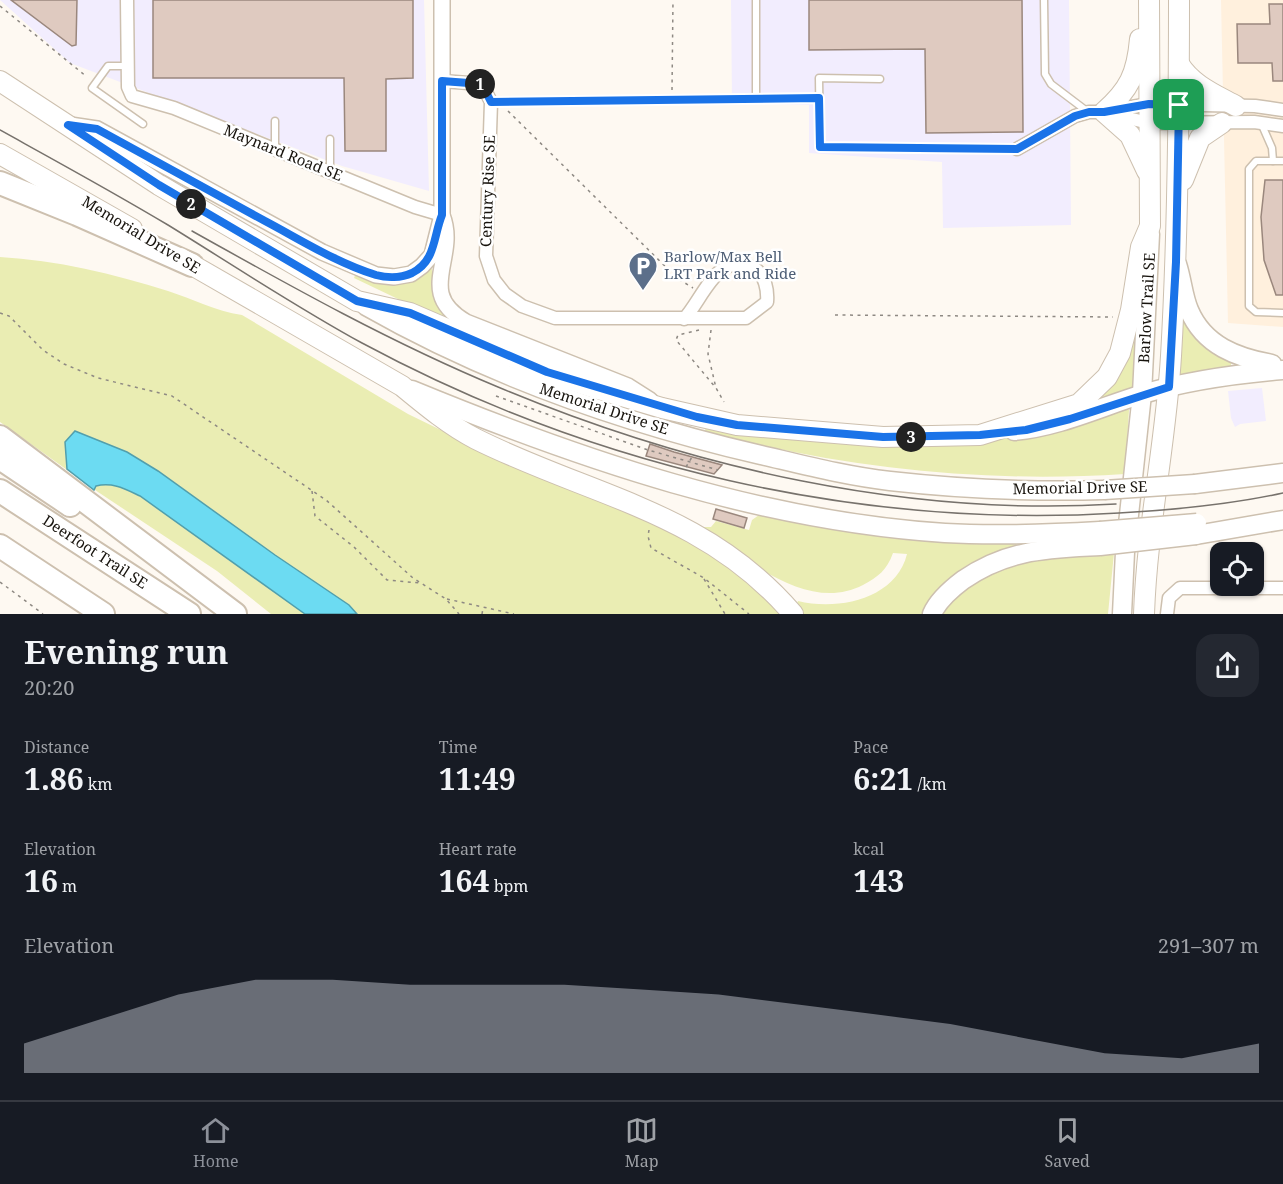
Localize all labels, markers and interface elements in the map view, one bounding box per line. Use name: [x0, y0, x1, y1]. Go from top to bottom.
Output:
pin: 1: [465, 69, 495, 99]
text: 1: [475, 73, 485, 95]
pin: [1153, 79, 1204, 130]
icon: arrive: [1162, 88, 1195, 121]
street label: Maynard Road SE: [221, 119, 346, 185]
street label: Century Rise SE: [475, 135, 499, 247]
pin: 2: [176, 189, 206, 219]
street label: Memorial Drive SE: [79, 191, 204, 277]
text: 2: [186, 193, 196, 215]
place label: Barlow/Max Bell LRT Park and Ride: [664, 246, 796, 283]
parking icon: Barlow/Max Bell LRT Park and Ride: [627, 250, 659, 292]
street label: Barlow Trail SE: [1133, 252, 1159, 364]
street label: Memorial Drive SE: [537, 378, 671, 438]
pin: 3: [896, 422, 926, 452]
text: 3: [906, 426, 916, 448]
street label: Memorial Drive SE: [1012, 476, 1147, 498]
street label: Deerfoot Trail SE: [39, 510, 152, 593]
map controls: [1210, 542, 1264, 596]
button: locate: [1210, 542, 1264, 596]
text: Evening run: [24, 629, 228, 674]
button: share: [1196, 634, 1259, 697]
text: 20:20: [24, 674, 74, 701]
text: Distance: [24, 736, 89, 758]
text: Time: [439, 736, 477, 758]
text: Pace: [853, 736, 888, 758]
text: 1.86: [24, 758, 84, 799]
text: 11:49: [439, 758, 516, 799]
text: 6:21: [853, 758, 913, 799]
text: km: [84, 773, 112, 795]
text: /km: [913, 773, 947, 795]
text: Elevation: [24, 838, 96, 860]
text: Heart rate: [439, 838, 517, 860]
text: kcal: [853, 838, 884, 860]
text: 16: [24, 860, 58, 901]
text: 164: [439, 860, 490, 901]
text: 143: [853, 860, 904, 901]
text: m: [58, 875, 77, 897]
text: bpm: [490, 875, 528, 897]
text: Elevation: [24, 932, 114, 959]
text: 291–307 m: [1158, 932, 1259, 959]
tab: Home: [193, 1114, 239, 1172]
tab: Map: [625, 1114, 659, 1172]
tab: Saved: [1045, 1114, 1090, 1172]

